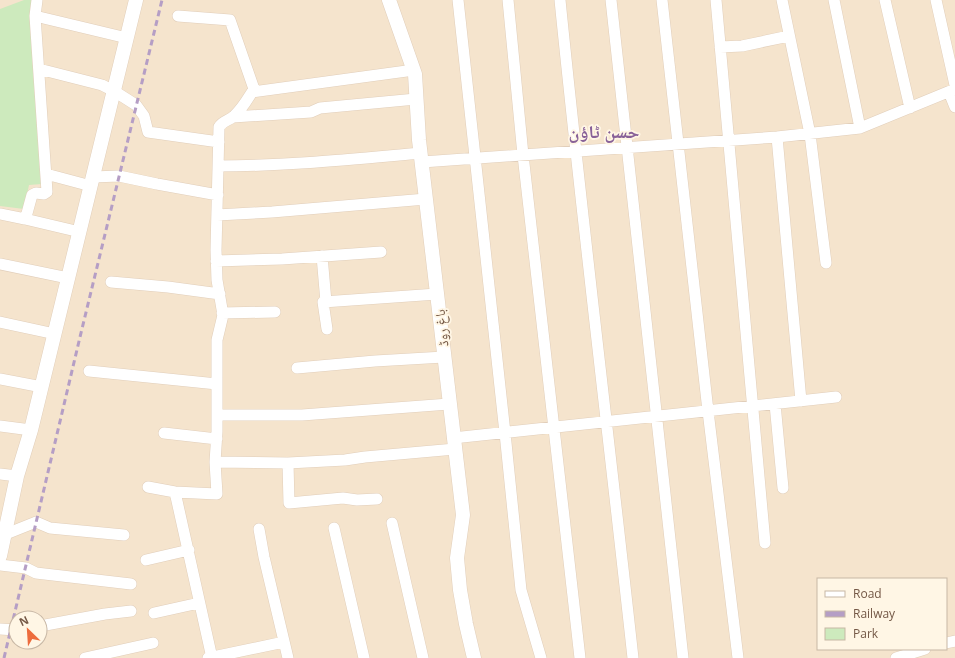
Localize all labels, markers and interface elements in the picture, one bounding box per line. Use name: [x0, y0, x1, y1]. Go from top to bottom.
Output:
district label: حسن ٹاؤن: [569, 119, 640, 143]
street label: باغ روڈ: [430, 308, 453, 348]
legend: [817, 578, 947, 650]
text: Road: [853, 585, 882, 602]
text: Railway: [853, 605, 896, 622]
north arrow: [8, 610, 48, 650]
text: N: [16, 612, 31, 629]
text: Park: [853, 625, 879, 642]

